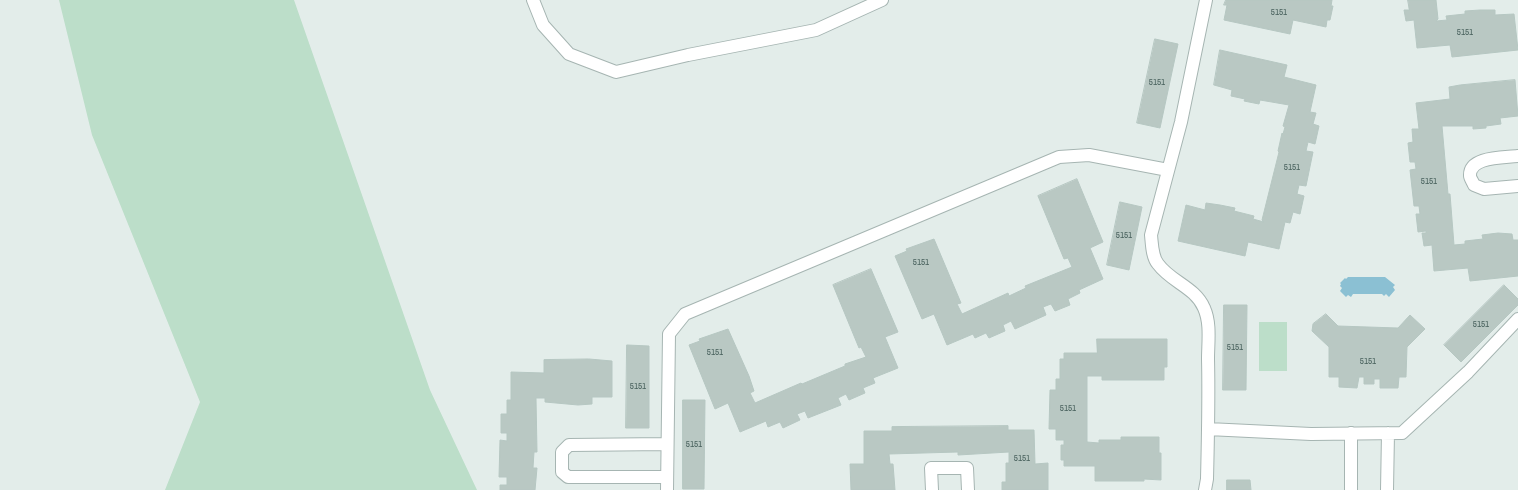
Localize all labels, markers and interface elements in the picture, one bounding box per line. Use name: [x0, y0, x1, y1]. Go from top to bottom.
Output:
house number: 5151: [1271, 8, 1287, 18]
house number: 5151: [1457, 28, 1473, 38]
house number: 5151: [1149, 78, 1165, 88]
house number: 5151: [1284, 163, 1300, 173]
house number: 5151: [1421, 177, 1437, 187]
house number: 5151: [1116, 231, 1132, 241]
house number: 5151: [913, 258, 929, 268]
house number: 5151: [1473, 320, 1489, 330]
house number: 5151: [1227, 343, 1243, 353]
house number: 5151: [707, 348, 723, 358]
house number: 5151: [1360, 357, 1376, 367]
house number: 5151: [630, 382, 646, 392]
house number: 5151: [1060, 404, 1076, 414]
house number: 5151: [686, 440, 702, 450]
house number: 5151: [1014, 454, 1030, 464]

